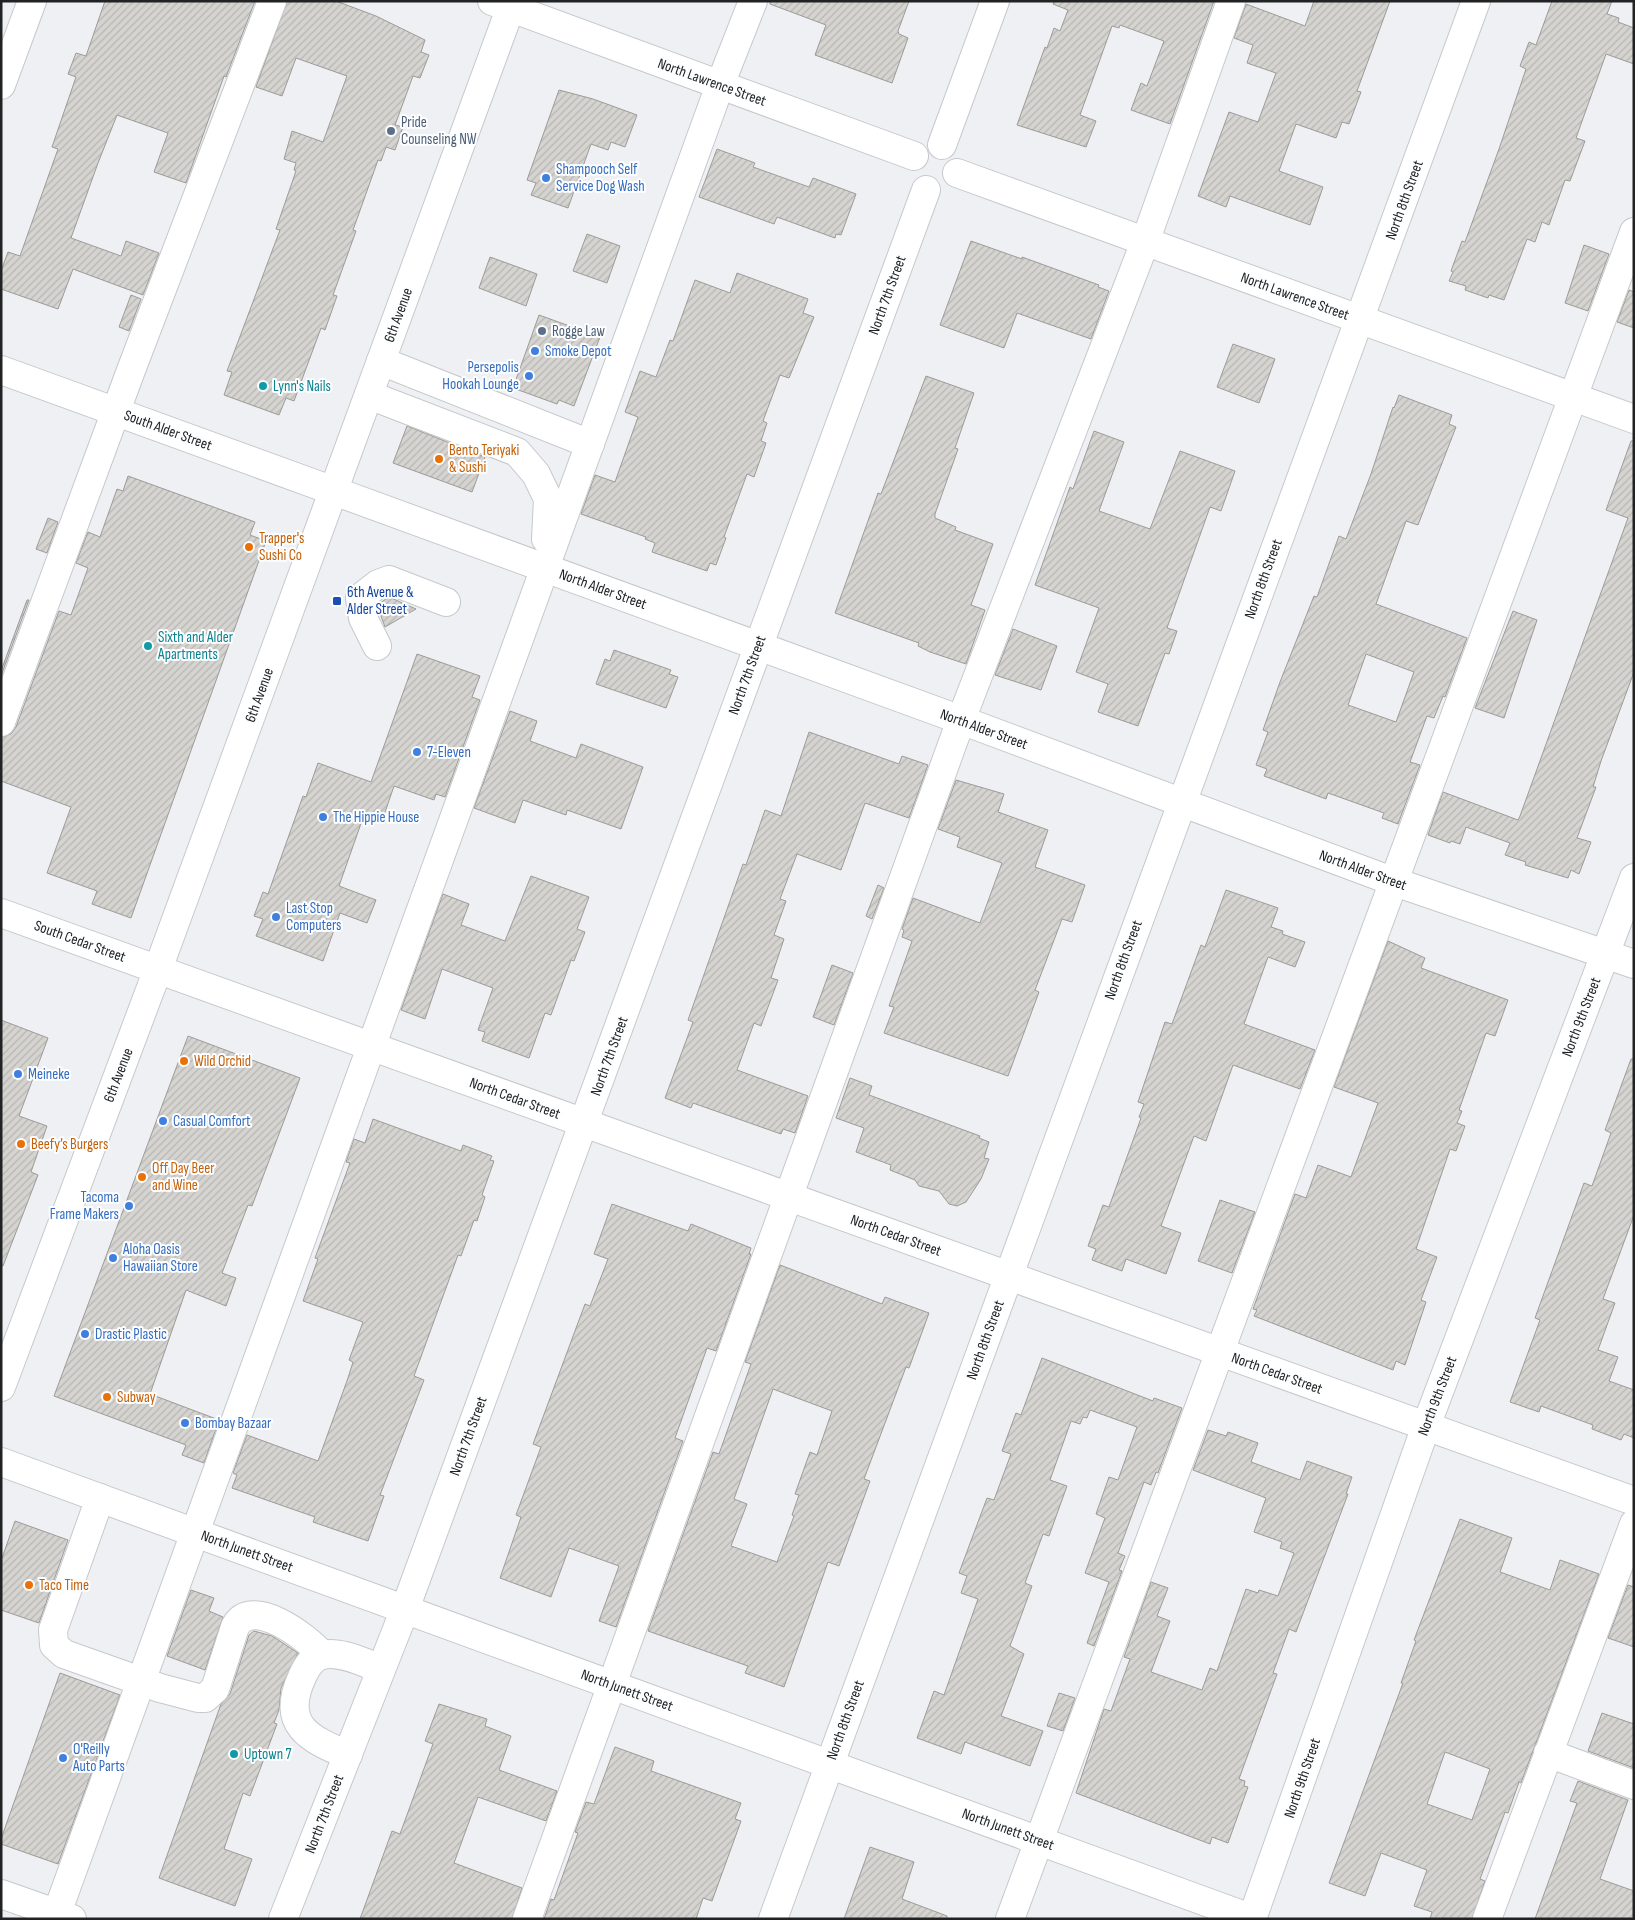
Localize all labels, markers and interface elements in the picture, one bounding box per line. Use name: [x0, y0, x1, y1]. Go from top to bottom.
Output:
street label: North Lawrence Street: [655, 54, 769, 111]
place label: Pride Counseling NW: [401, 113, 477, 149]
marker: Pride Counseling NW: [385, 125, 397, 137]
street label: North 8th Street: [1381, 157, 1428, 243]
place label: Shampooch Self Service Dog Wash: [556, 160, 645, 196]
marker: Shampooch Self Service Dog Wash: [540, 172, 552, 184]
street label: North 7th Street: [864, 253, 911, 337]
street label: North Lawrence Street: [1238, 268, 1352, 325]
street label: 6th Avenue: [380, 285, 417, 345]
place label: Rogge Law: [552, 322, 606, 341]
marker: Rogge Law: [536, 325, 548, 337]
place label: Smoke Depot: [545, 342, 612, 361]
marker: Smoke Depot: [529, 345, 541, 357]
place label: Persepolis Hookah Lounge: [442, 358, 519, 394]
marker: Persepolis Hookah Lounge: [523, 370, 535, 382]
place label: Lynn's Nails: [273, 377, 331, 396]
marker: Lynn's Nails: [257, 380, 269, 392]
street label: South Alder Street: [121, 406, 215, 455]
place label: Bento Teriyaki & Sushi: [449, 441, 520, 477]
marker: Bento Teriyaki & Sushi: [433, 453, 445, 465]
place label: Trapper's Sushi Co: [259, 529, 304, 565]
street label: North 8th Street: [1240, 536, 1287, 622]
marker: Trapper's Sushi Co: [243, 541, 255, 553]
street label: North Alder Street: [556, 565, 650, 614]
place label: 6th Avenue & Alder Street: [346, 583, 414, 619]
marker: 6th Avenue & Alder Street: [331, 595, 343, 607]
place label: Sixth and Alder Apartments: [157, 628, 234, 664]
street label: North 7th Street: [724, 633, 771, 717]
marker: Sixth and Alder Apartments: [142, 640, 154, 652]
street label: 6th Avenue: [241, 665, 278, 725]
street label: North Alder Street: [937, 705, 1031, 754]
place label: 7-Eleven: [427, 743, 471, 762]
marker: 7-Eleven: [411, 746, 423, 758]
place label: The Hippie House: [333, 808, 419, 827]
marker: The Hippie House: [317, 811, 329, 823]
street label: North Alder Street: [1316, 846, 1410, 895]
place label: Last Stop Computers: [286, 899, 341, 935]
marker: Last Stop Computers: [270, 911, 282, 923]
street label: South Cedar Street: [32, 916, 129, 967]
street label: North 8th Street: [1100, 917, 1147, 1003]
street label: North 9th Street: [1558, 974, 1605, 1060]
street label: North 7th Street: [586, 1014, 633, 1098]
street label: 6th Avenue: [99, 1045, 137, 1105]
place label: Wild Orchid: [194, 1052, 251, 1071]
marker: Wild Orchid: [178, 1055, 190, 1067]
place label: Meineke: [28, 1065, 70, 1084]
marker: Meineke: [12, 1068, 24, 1080]
street label: North Cedar Street: [467, 1073, 563, 1124]
place label: Casual Comfort: [173, 1112, 251, 1131]
marker: Casual Comfort: [157, 1115, 169, 1127]
place label: Beefy’s Burgers: [31, 1135, 108, 1154]
marker: Beefy’s Burgers: [15, 1138, 27, 1150]
place label: Off Day Beer and Wine: [152, 1159, 215, 1195]
marker: Off Day Beer and Wine: [136, 1171, 148, 1183]
place label: Tacoma Frame Makers: [50, 1188, 119, 1224]
marker: Tacoma Frame Makers: [123, 1200, 135, 1212]
street label: North Cedar Street: [848, 1210, 944, 1261]
place label: Aloha Oasis Hawaiian Store: [122, 1240, 198, 1276]
marker: Aloha Oasis Hawaiian Store: [107, 1252, 119, 1264]
street label: North 8th Street: [962, 1297, 1009, 1383]
place label: Drastic Plastic: [95, 1325, 167, 1344]
marker: Drastic Plastic: [79, 1328, 91, 1340]
street label: North Cedar Street: [1229, 1348, 1325, 1399]
street label: North 9th Street: [1414, 1353, 1461, 1439]
place label: Subway: [117, 1388, 156, 1407]
marker: Subway: [101, 1391, 113, 1403]
street label: North 7th Street: [445, 1394, 492, 1478]
place label: Bombay Bazaar: [195, 1414, 272, 1433]
marker: Bombay Bazaar: [179, 1417, 191, 1429]
street label: North Junett Street: [198, 1526, 296, 1577]
place label: Taco Time: [39, 1576, 89, 1595]
marker: Taco Time: [23, 1579, 35, 1591]
street label: North Junett Street: [578, 1665, 676, 1716]
street label: North 8th Street: [822, 1677, 869, 1763]
street label: North 9th Street: [1280, 1735, 1325, 1821]
place label: O'Reilly Auto Parts: [72, 1740, 125, 1776]
place label: Uptown 7: [244, 1745, 291, 1764]
marker: Uptown 7: [228, 1748, 240, 1760]
marker: O'Reilly Auto Parts: [57, 1752, 69, 1764]
street label: North 7th Street: [301, 1772, 348, 1856]
street label: North Junett Street: [959, 1804, 1057, 1855]

